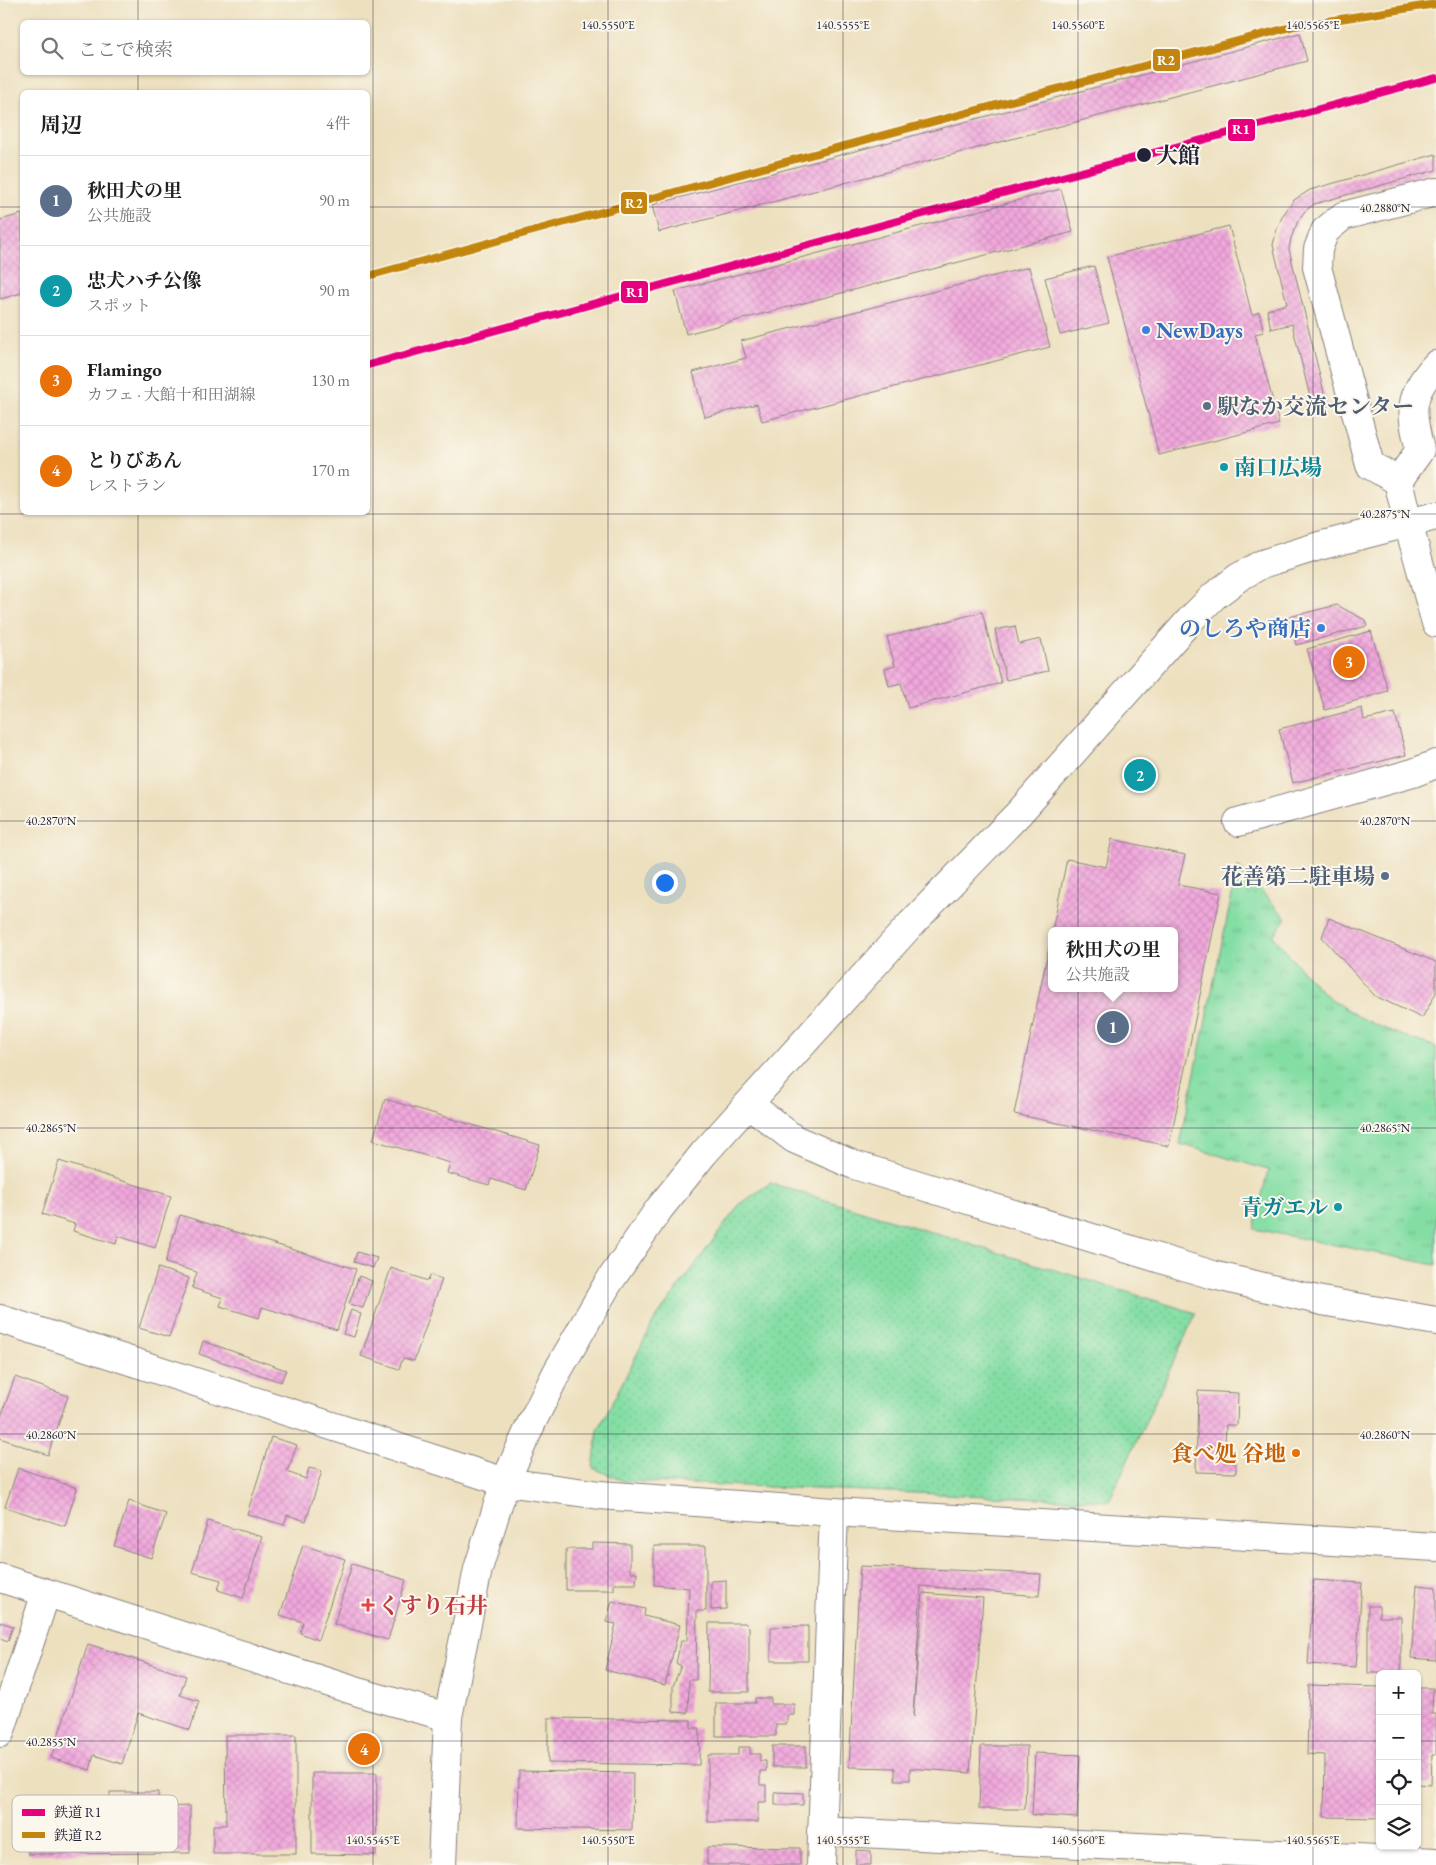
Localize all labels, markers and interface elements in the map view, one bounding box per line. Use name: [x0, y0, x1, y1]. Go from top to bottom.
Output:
text: 140.5550°E: [581, 17, 635, 33]
text: 140.5555°E: [816, 17, 870, 33]
text: 140.5560°E: [1051, 17, 1105, 33]
text: 140.5565°E: [1286, 17, 1340, 33]
search box: [20, 20, 370, 75]
icon: search: [38, 34, 66, 62]
text: ここで検索: [78, 37, 173, 62]
line badge: R2: [1152, 48, 1181, 72]
text: R2: [1157, 51, 1176, 69]
text: 周辺: [40, 111, 82, 138]
text: 4件: [326, 113, 350, 134]
line badge: R1: [1227, 118, 1256, 142]
text: R1: [1232, 120, 1250, 138]
place label: 大館: [1156, 141, 1200, 170]
marker: 大館: [1135, 146, 1153, 164]
text: 秋田犬の里: [87, 178, 182, 203]
text: 1: [52, 190, 60, 211]
text: 90 m: [319, 190, 350, 211]
line badge: R2: [620, 191, 648, 215]
text: R2: [625, 194, 644, 212]
text: 40.2880°N: [1360, 200, 1411, 216]
text: 公共施設: [87, 205, 151, 226]
text: 忠犬ハチ公像: [87, 268, 201, 293]
text: 2: [52, 280, 60, 301]
text: 90 m: [319, 280, 350, 301]
line badge: R1: [620, 280, 649, 304]
text: R1: [626, 283, 644, 301]
text: スポット: [87, 295, 151, 316]
place label: NewDays: [1156, 316, 1243, 345]
marker: NewDays: [1140, 324, 1152, 336]
text: Flamingo: [87, 357, 162, 382]
text: 3: [52, 370, 60, 391]
text: 130 m: [311, 370, 350, 391]
text: カフェ · 大館十和田湖線: [87, 384, 256, 405]
place label: 駅なか交流センター: [1217, 392, 1414, 421]
marker: 駅なか交流センター: [1201, 400, 1213, 412]
text: とりびあん: [87, 448, 182, 473]
place label: 南口広場: [1234, 453, 1322, 482]
text: 4: [52, 460, 60, 481]
text: 170 m: [311, 460, 350, 481]
marker: 南口広場: [1218, 461, 1230, 473]
text: レストラン: [87, 475, 167, 496]
text: 40.2875°N: [1360, 506, 1411, 522]
place label: のしろや商店: [1179, 614, 1311, 643]
marker: のしろや商店: [1315, 622, 1327, 634]
pin: 3: [1333, 643, 1365, 681]
pin: 2: [1124, 756, 1156, 794]
text: 40.2870°N: [26, 813, 77, 829]
text: 40.2870°N: [1360, 813, 1411, 829]
place label: 花善第二駐車場: [1221, 862, 1375, 891]
your location: [652, 870, 678, 896]
marker: 花善第二駐車場: [1379, 870, 1391, 882]
popup: [1048, 927, 1178, 992]
text: 秋田犬の里: [1065, 937, 1161, 962]
text: 公共施設: [1065, 964, 1130, 985]
pin: 1: [1097, 1008, 1129, 1046]
text: 40.2865°N: [26, 1120, 77, 1136]
text: 40.2865°N: [1360, 1120, 1411, 1136]
place label: 青ガエル: [1240, 1193, 1328, 1222]
marker: 青ガエル: [1332, 1201, 1344, 1213]
text: 40.2860°N: [26, 1427, 77, 1443]
text: 40.2860°N: [1360, 1427, 1411, 1443]
place label: 食べ処 谷地: [1171, 1439, 1286, 1468]
marker: 食べ処 谷地: [1290, 1447, 1302, 1459]
place label: くすり石井: [378, 1591, 488, 1620]
marker: くすり石井: [362, 1599, 374, 1611]
map controls: [1376, 1670, 1421, 1850]
button: +: [1376, 1670, 1421, 1715]
button: −: [1376, 1715, 1421, 1760]
pin: 4: [348, 1730, 380, 1768]
text: 40.2855°N: [26, 1734, 77, 1750]
button: locate: [1376, 1760, 1421, 1805]
legend: [12, 1795, 178, 1852]
text: 鉄道 R1: [54, 1803, 102, 1821]
button: layers: [1376, 1805, 1421, 1850]
text: 鉄道 R2: [54, 1826, 102, 1844]
text: 140.5545°E: [346, 1832, 400, 1848]
text: 140.5550°E: [581, 1832, 635, 1848]
text: 140.5555°E: [816, 1832, 870, 1848]
text: 140.5560°E: [1051, 1832, 1105, 1848]
text: 140.5565°E: [1286, 1832, 1340, 1848]

